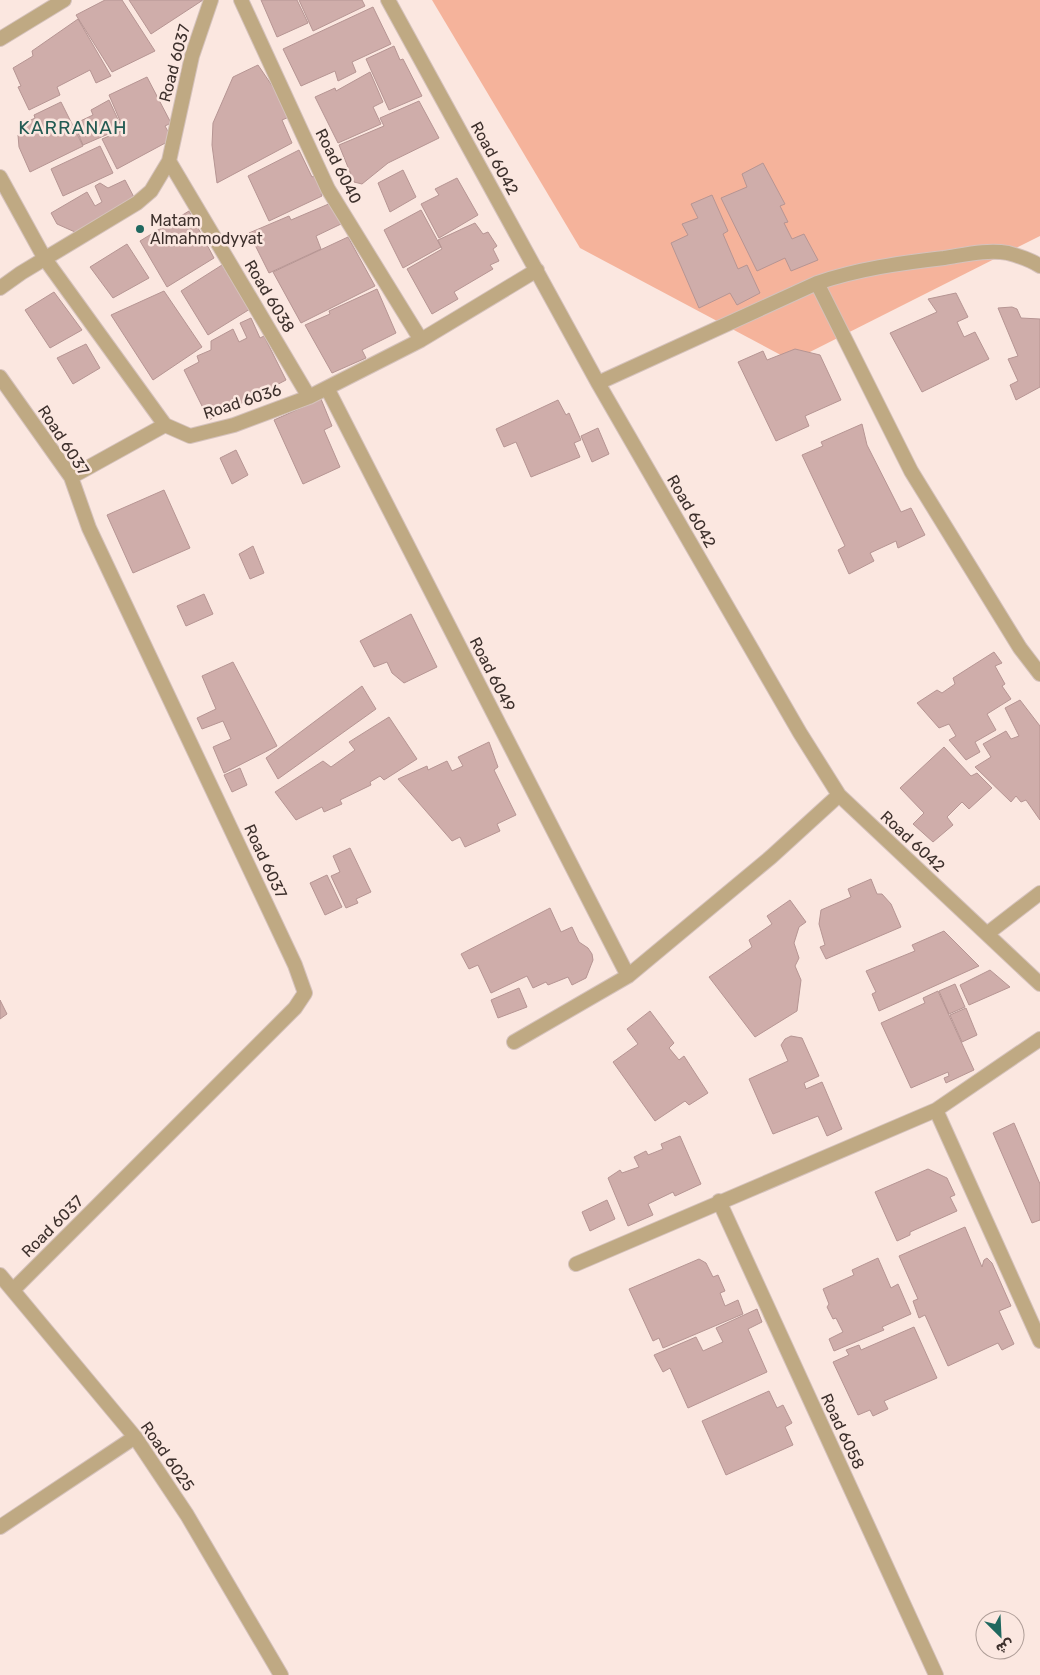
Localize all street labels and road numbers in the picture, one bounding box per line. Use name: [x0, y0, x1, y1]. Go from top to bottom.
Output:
street label: Road 6037: [155, 22, 194, 104]
street label: Road 6042: [467, 118, 523, 198]
street label: Road 6040: [312, 125, 366, 207]
street label: Road 6038: [240, 256, 299, 336]
street label: Road 6036: [201, 380, 284, 423]
street label: Road 6037: [34, 402, 93, 479]
street label: Road 6042: [663, 471, 720, 551]
street label: Road 6049: [466, 634, 519, 715]
street label: Road 6042: [877, 807, 949, 876]
street label: Road 6037: [240, 821, 291, 901]
street label: Road 6037: [18, 1192, 87, 1261]
street label: Road 6058: [817, 1390, 868, 1472]
street label: Road 6025: [137, 1418, 198, 1495]

